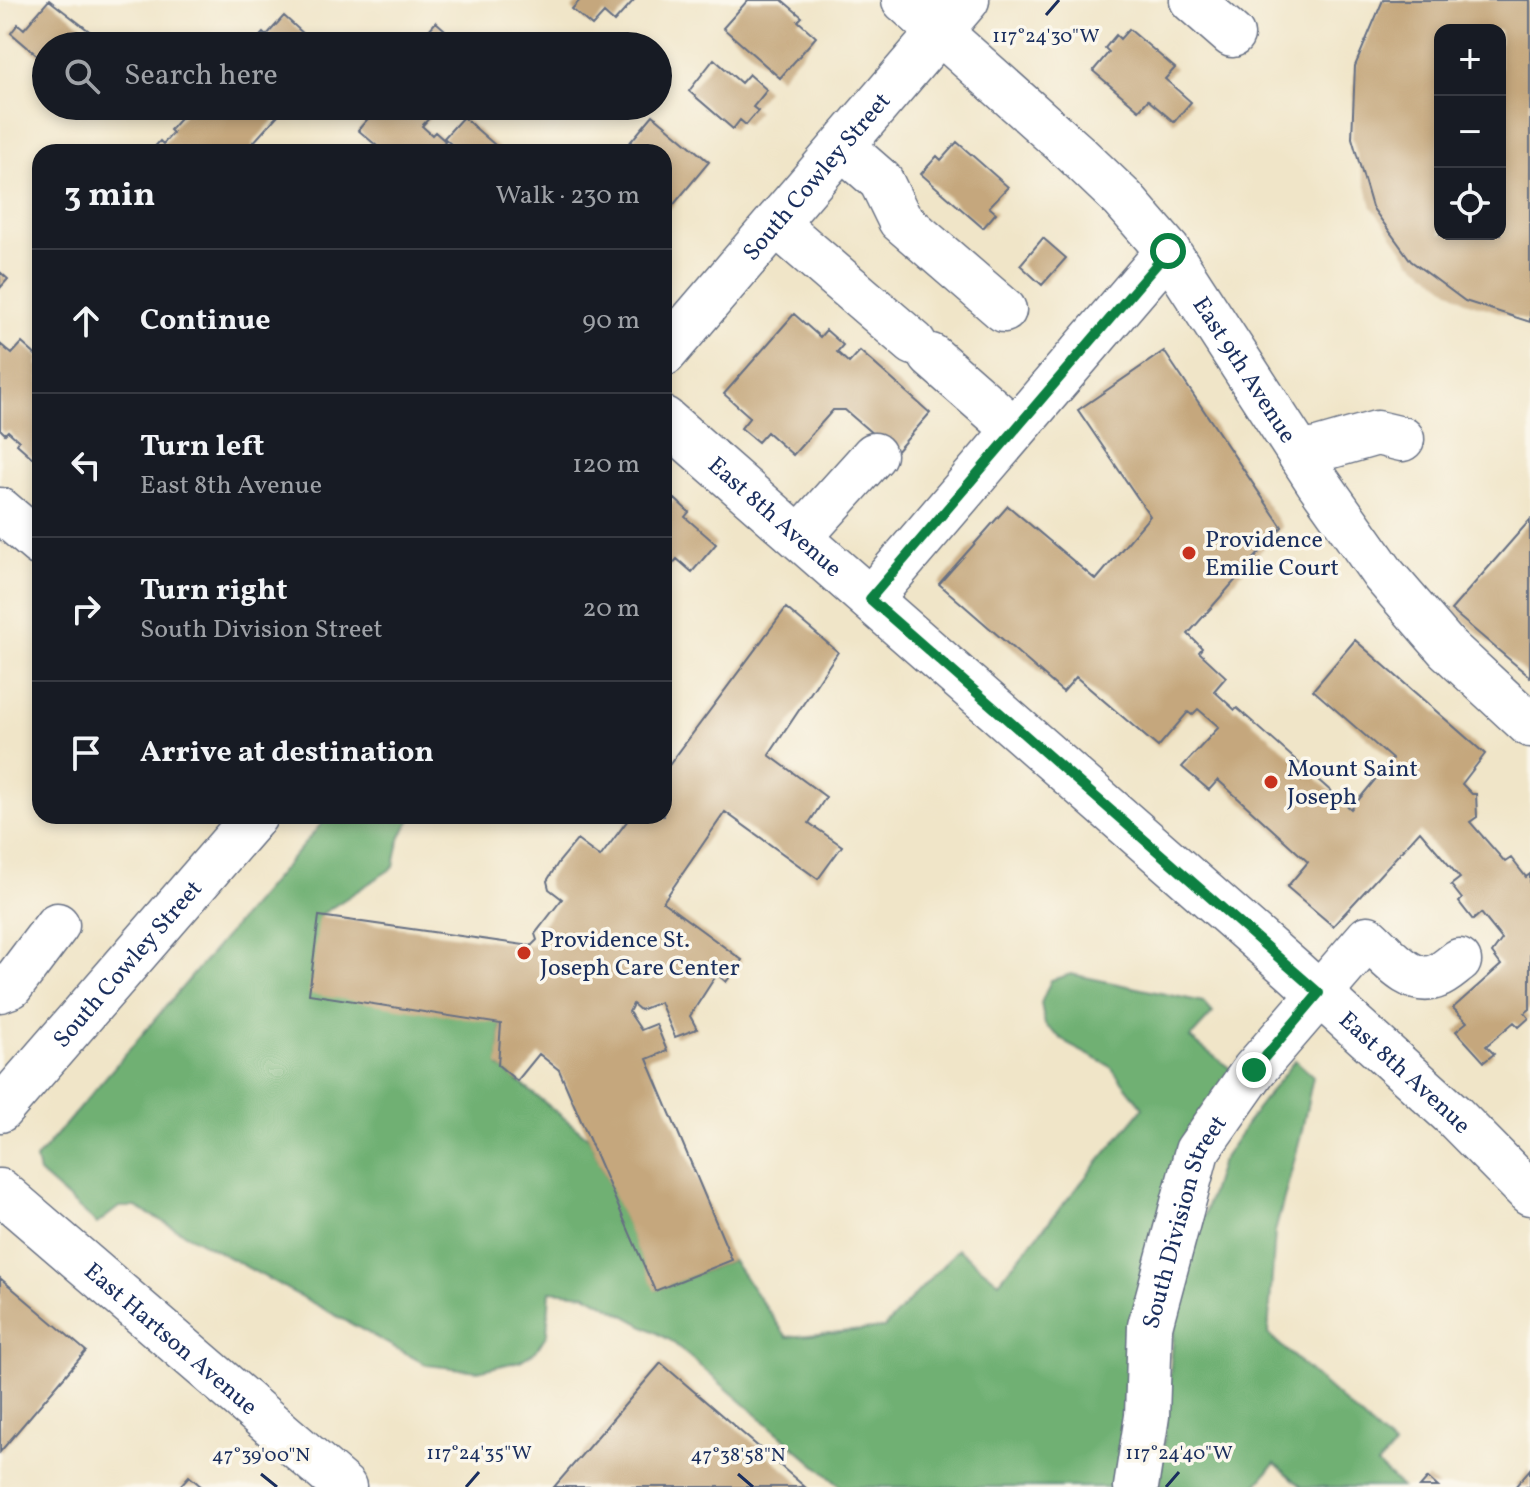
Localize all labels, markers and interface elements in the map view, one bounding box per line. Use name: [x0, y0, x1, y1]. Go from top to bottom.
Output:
text: 117°24'30"W: [992, 23, 1100, 51]
map controls: [1434, 24, 1506, 240]
button: +: [1434, 24, 1506, 96]
search box: [32, 32, 672, 120]
icon: search: [60, 54, 104, 98]
text: Search here: [124, 55, 278, 97]
street label: South Cowley Street: [736, 86, 900, 269]
button: −: [1434, 96, 1506, 168]
button: locate: [1434, 168, 1506, 240]
text: 3 min: [64, 173, 155, 220]
text: Walk · 230 m: [496, 178, 640, 214]
route start: [1150, 233, 1186, 269]
street label: East 9th Avenue: [1183, 291, 1303, 451]
icon: ahead: [64, 299, 108, 343]
text: Continue: [140, 300, 271, 342]
text: 90 m: [582, 303, 640, 339]
text: Turn left: [140, 426, 264, 468]
icon: left: [64, 443, 108, 487]
text: 120 m: [572, 447, 640, 483]
street label: East 8th Avenue: [700, 450, 848, 586]
text: East 8th Avenue: [140, 468, 322, 504]
place label: Providence Emilie Court: [1205, 524, 1339, 586]
marker: Providence Emilie Court: [1180, 544, 1198, 562]
text: Turn right: [140, 570, 288, 612]
icon: right: [64, 587, 108, 631]
text: 20 m: [582, 591, 640, 627]
text: South Division Street: [140, 612, 383, 648]
icon: arrive: [64, 731, 108, 775]
text: Arrive at destination: [140, 732, 434, 774]
place label: Mount Saint Joseph: [1287, 753, 1418, 815]
marker: Mount Saint Joseph: [1262, 773, 1280, 791]
street label: South Cowley Street: [46, 873, 211, 1056]
place label: Providence St. Joseph Care Center: [540, 924, 740, 986]
marker: Providence St. Joseph Care Center: [515, 944, 533, 962]
street label: East 8th Avenue: [1330, 1004, 1478, 1143]
route end: [1236, 1052, 1272, 1088]
street label: South Division Street: [1135, 1109, 1236, 1333]
street label: East Hartson Avenue: [76, 1256, 264, 1424]
text: 117°24'35"W: [426, 1440, 532, 1468]
text: 117°24'40"W: [1125, 1440, 1233, 1468]
text: 47°39'00"N: [212, 1442, 310, 1470]
text: 47°38'58"N: [691, 1442, 786, 1470]

